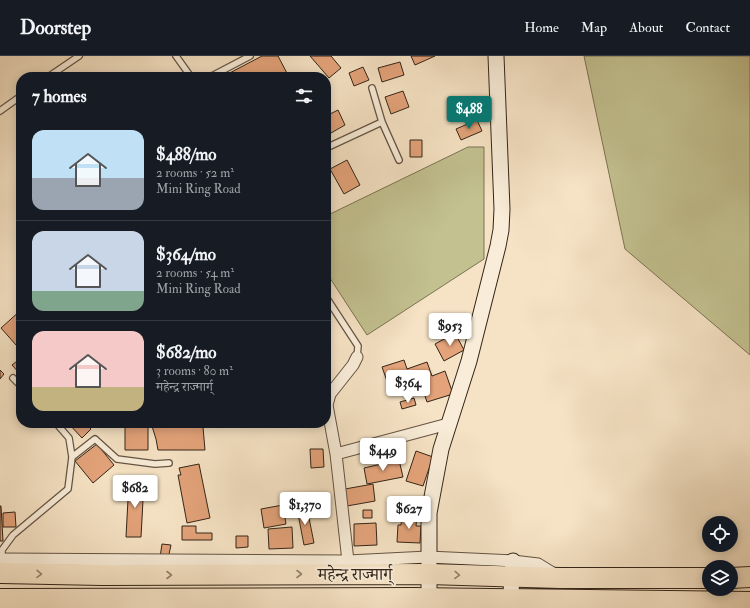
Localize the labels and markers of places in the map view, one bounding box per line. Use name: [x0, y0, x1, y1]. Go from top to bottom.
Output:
pin: $488: [445, 96, 493, 130]
pin: $953: [426, 313, 474, 347]
pin: $364: [384, 370, 432, 404]
pin: $449: [359, 438, 407, 472]
pin: $682: [111, 475, 159, 509]
pin: $1,370: [272, 492, 338, 526]
pin: $627: [385, 496, 433, 530]

